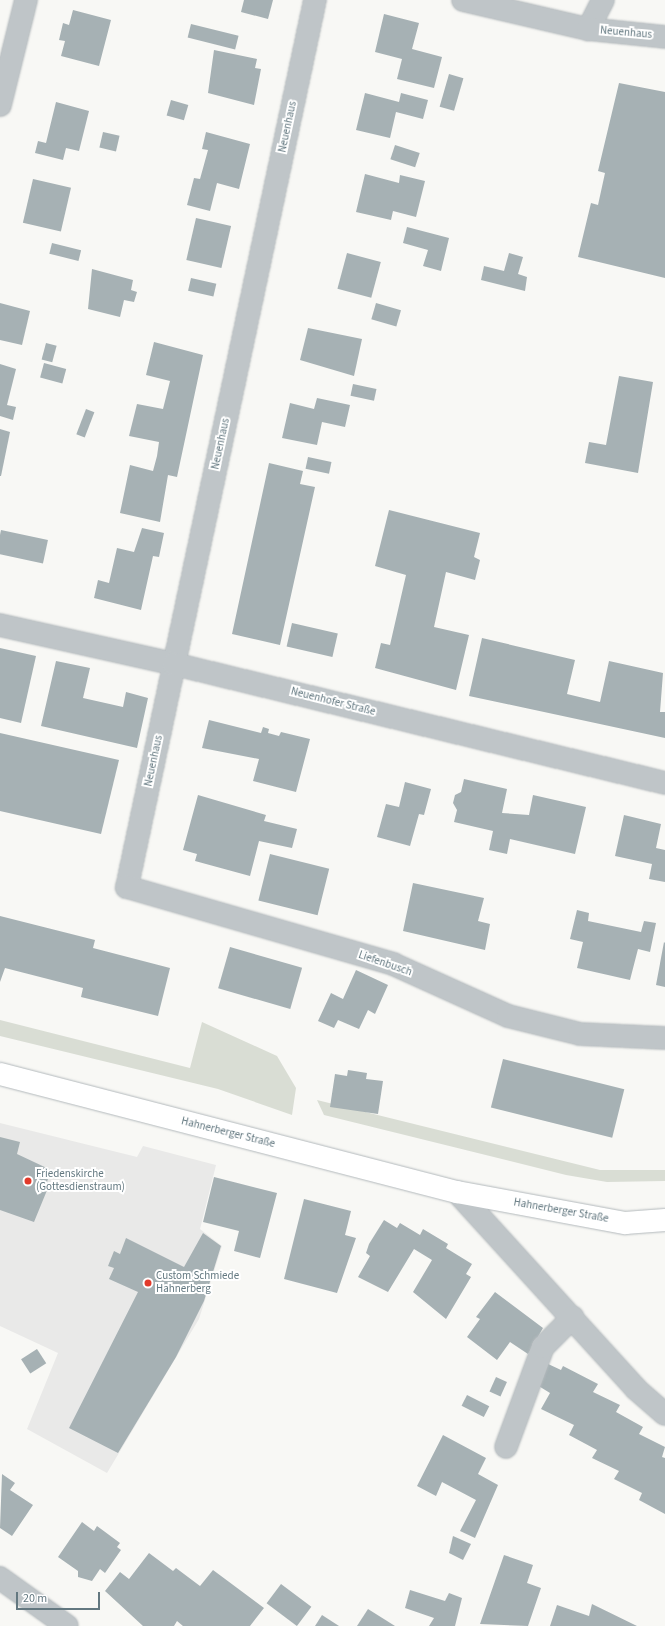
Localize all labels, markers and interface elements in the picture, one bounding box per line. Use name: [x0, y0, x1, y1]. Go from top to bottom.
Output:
street label: Neuenhaus: [599, 24, 653, 42]
street label: Neuenhaus: [276, 100, 300, 154]
street label: Neuenhaus: [209, 417, 233, 471]
street label: Neuenhofer Straße: [289, 685, 377, 719]
street label: Neuenhaus: [142, 734, 166, 788]
street label: Liefenbusch: [357, 949, 413, 979]
street label: Hahnerberger Straße: [180, 1115, 276, 1151]
place label: Friedenskirche (Gottesdienstraum): [36, 1168, 125, 1194]
marker: Friedenskirche (Gottesdienstraum): [23, 1176, 33, 1186]
street label: Hahnerberger Straße: [512, 1196, 610, 1226]
place label: Custom Schmiede Hahnerberg: [156, 1270, 239, 1296]
marker: Custom Schmiede Hahnerberg: [143, 1278, 153, 1288]
scale bar: [18, 1584, 102, 1610]
text: 20 m: [23, 1590, 47, 1607]

